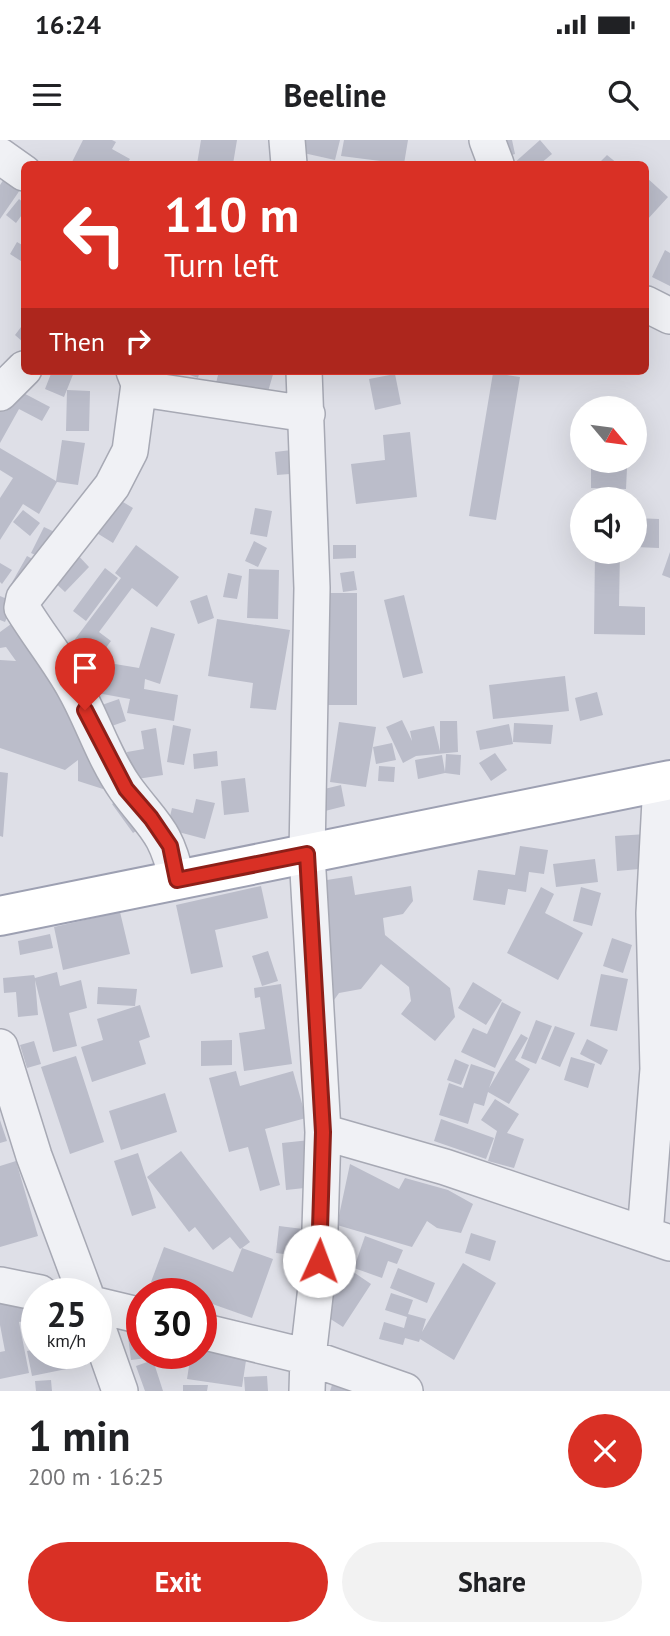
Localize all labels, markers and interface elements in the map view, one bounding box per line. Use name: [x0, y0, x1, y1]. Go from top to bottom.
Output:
text: 16:24: [35, 8, 101, 41]
text: Beeline: [284, 74, 386, 116]
icon: menu: [28, 76, 66, 114]
icon: search: [604, 76, 642, 114]
text: 110 m: [164, 182, 299, 246]
icon: left: [49, 189, 140, 280]
text: Turn left: [164, 244, 279, 286]
icon: right: [119, 322, 157, 360]
text: Then: [49, 325, 105, 358]
north arrow: [570, 396, 648, 472]
map controls: [570, 396, 647, 564]
button: sound: [570, 487, 647, 564]
pin: [55, 638, 115, 710]
icon: arrive: [66, 649, 104, 687]
position arrow: [282, 1224, 356, 1298]
speed limit sign: 30: [126, 1278, 217, 1369]
text: 25: [47, 1291, 86, 1337]
text: km/h: [47, 1329, 86, 1352]
text: 1 min: [28, 1408, 130, 1463]
button: close: [568, 1414, 642, 1488]
text: 200 m · 16:25: [28, 1462, 164, 1491]
button: Exit: [28, 1542, 328, 1622]
button: Share: [342, 1542, 642, 1622]

